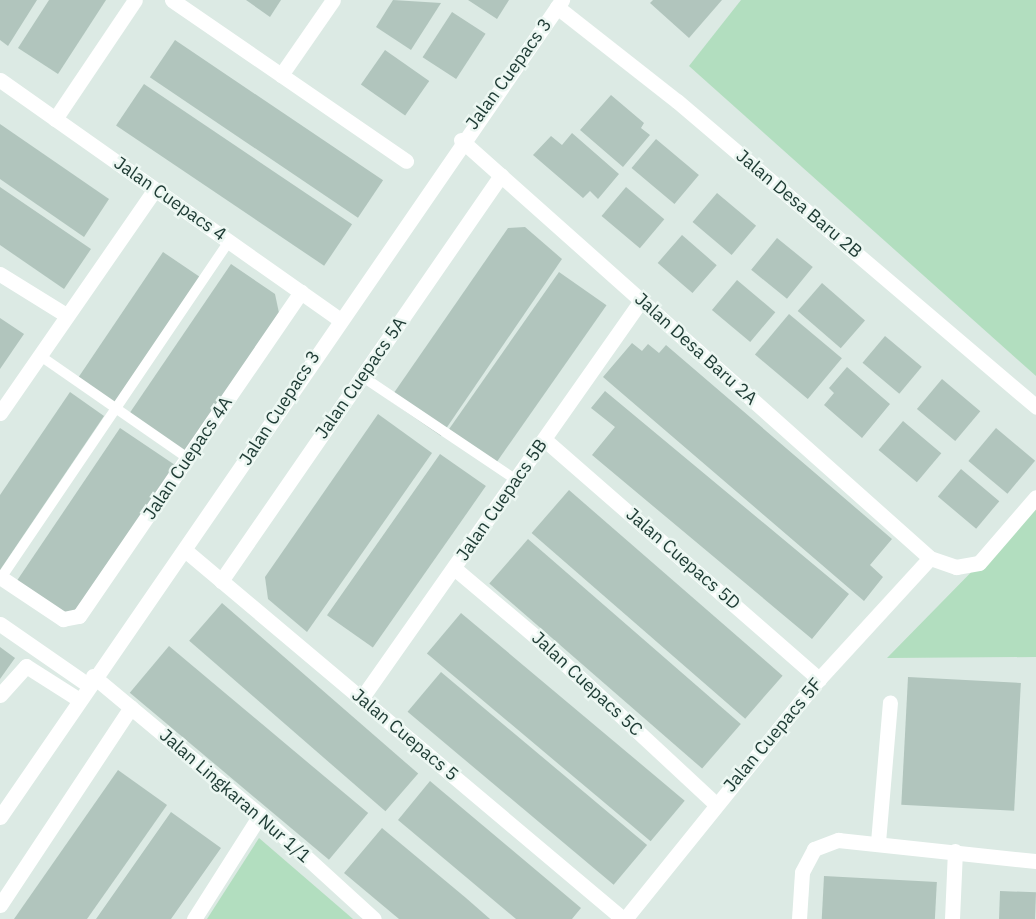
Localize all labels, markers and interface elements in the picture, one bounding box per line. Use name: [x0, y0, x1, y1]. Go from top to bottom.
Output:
street label: Jalan Cuepacs 3: [461, 14, 557, 134]
street label: Jalan Desa Baru 2B: [732, 145, 866, 263]
street label: Jalan Cuepacs 4: [110, 152, 230, 246]
street label: Jalan Desa Baru 2A: [630, 288, 762, 410]
street label: Jalan Cuepacs 5A: [311, 313, 411, 443]
street label: Jalan Cuepacs 3: [235, 347, 325, 469]
street label: Jalan Cuepacs 4A: [139, 392, 237, 524]
street label: Jalan Cuepacs 5B: [452, 435, 552, 565]
street label: Jalan Cuepacs 5D: [622, 504, 744, 614]
street label: Jalan Cuepacs 5C: [527, 627, 647, 741]
street label: Jalan Cuepacs 5F: [719, 674, 827, 796]
street label: Jalan Cuepacs 5: [348, 684, 462, 786]
street label: Jalan Lingkaran Nur 1/1: [155, 725, 315, 867]

